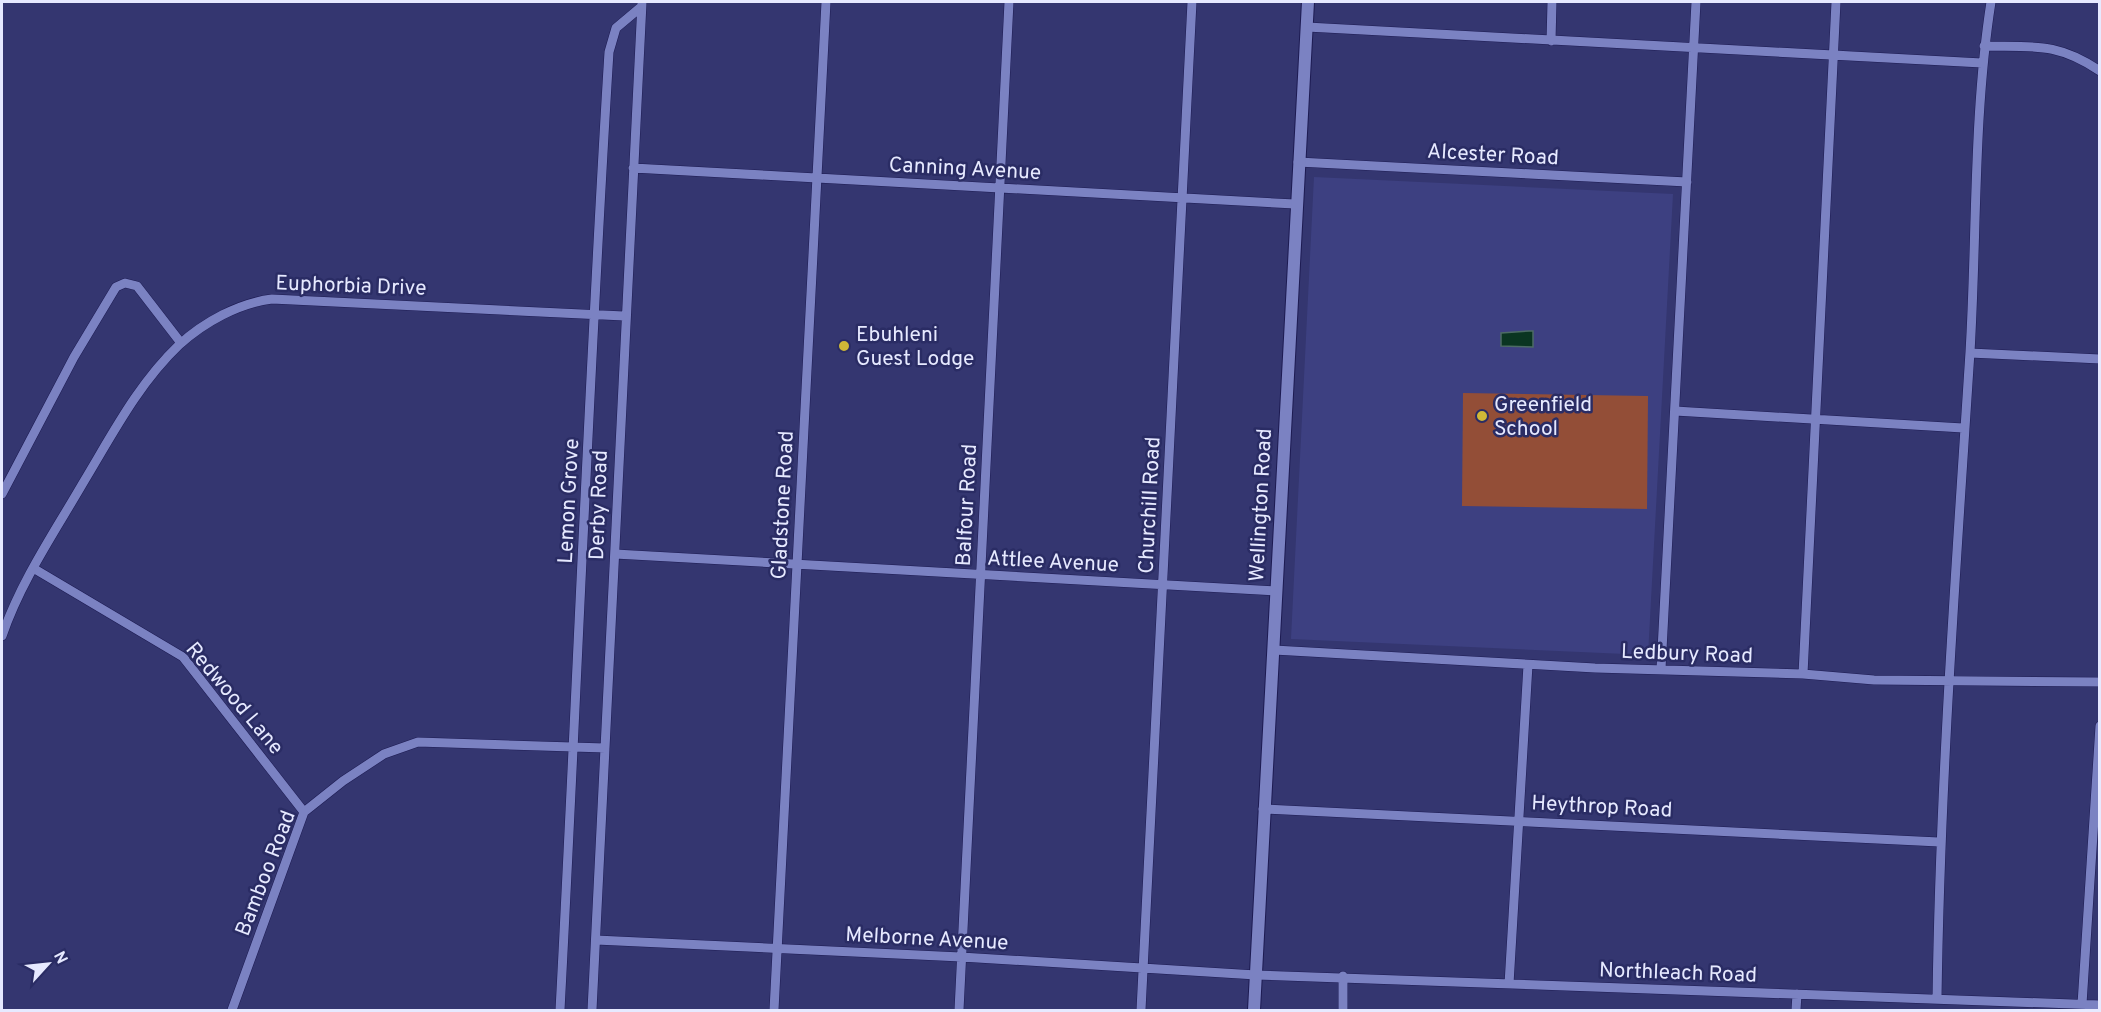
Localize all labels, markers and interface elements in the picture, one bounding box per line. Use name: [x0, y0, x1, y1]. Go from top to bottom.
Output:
street label: Alcester Road: [1426, 139, 1560, 172]
street label: Canning Avenue: [888, 152, 1042, 187]
street label: Euphorbia Drive: [275, 270, 427, 303]
place label: Ebuhleni Guest Lodge: [856, 322, 974, 373]
marker: Ebuhleni Guest Lodge: [837, 339, 851, 353]
place label: Greenfield School: [1494, 392, 1592, 443]
marker: Greenfield School: [1475, 409, 1489, 423]
street label: Wellington Road: [1244, 428, 1279, 582]
street label: Gladstone Road: [766, 430, 801, 580]
street label: Churchill Road: [1133, 436, 1168, 574]
street label: Lemon Grove: [553, 438, 586, 564]
street label: Balfour Road: [951, 443, 984, 567]
street label: Derby Road: [584, 450, 615, 561]
street label: Attlee Avenue: [986, 546, 1119, 579]
street label: Redwood Lane: [179, 637, 289, 761]
street label: Ledbury Road: [1621, 639, 1753, 670]
street label: Heythrop Road: [1531, 790, 1673, 825]
street label: Bamboo Road: [230, 807, 303, 940]
street label: Melborne Avenue: [845, 922, 1009, 957]
north arrow: [18, 934, 78, 994]
text: N: [48, 948, 71, 968]
street label: Northleach Road: [1598, 957, 1758, 990]

